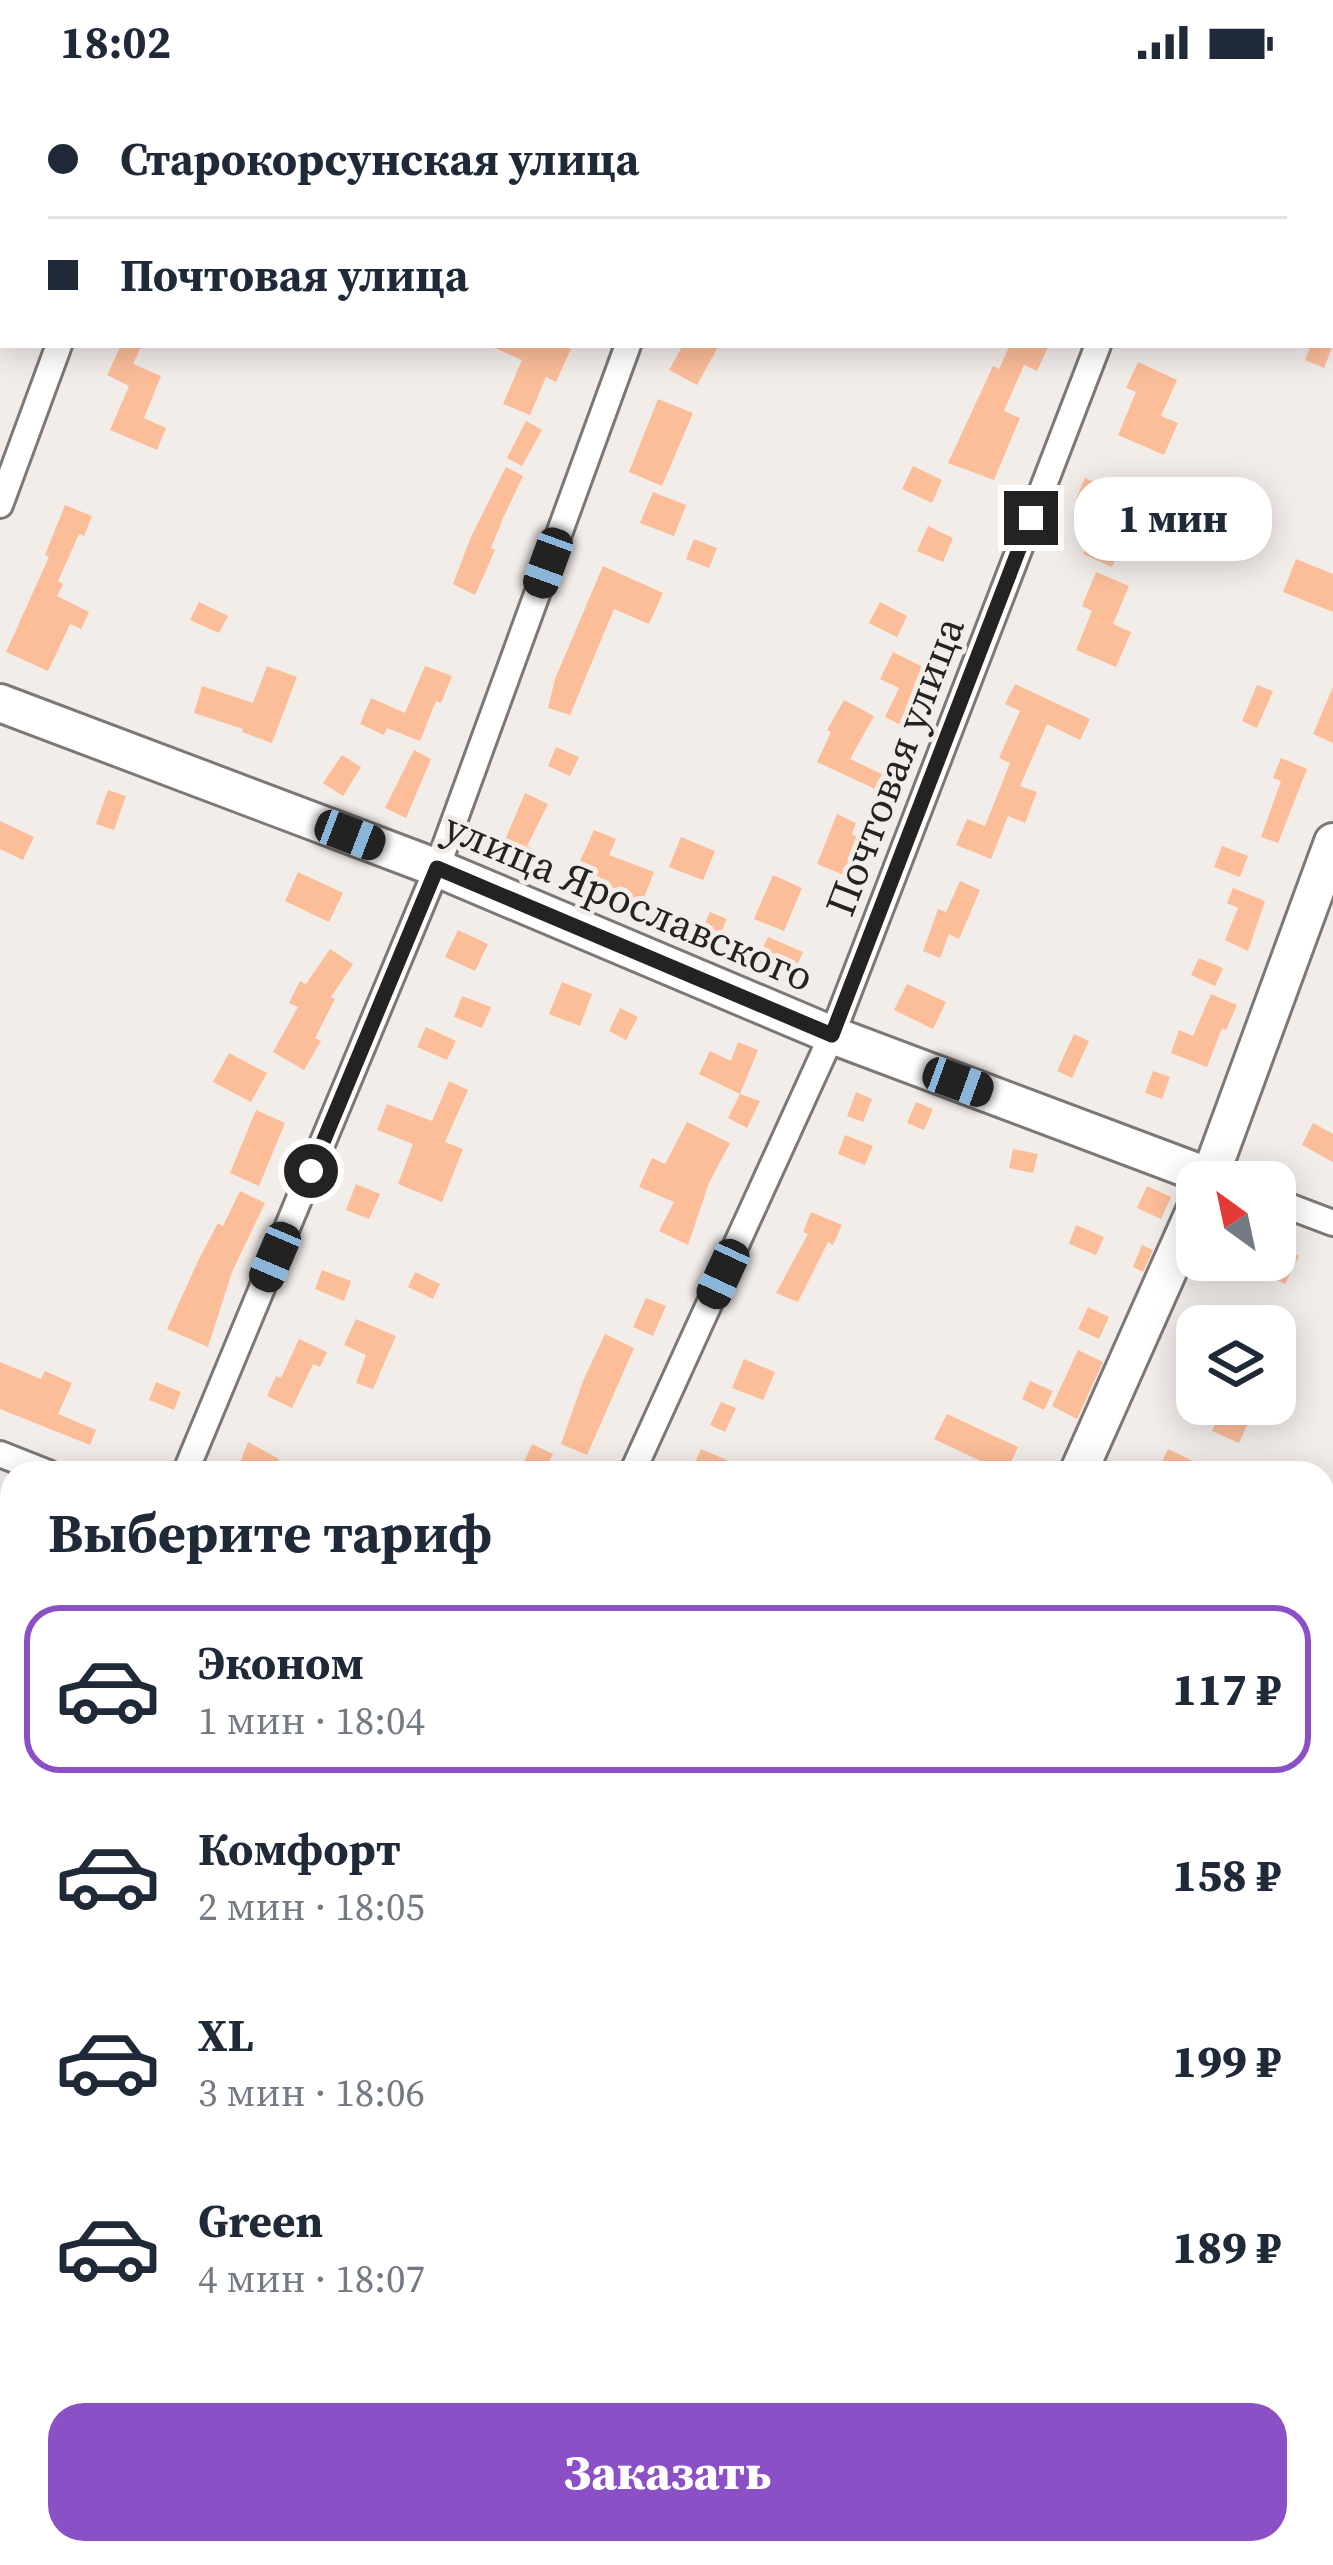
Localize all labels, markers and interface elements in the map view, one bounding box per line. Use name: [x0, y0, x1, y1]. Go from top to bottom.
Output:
text: 18:02: [60, 11, 171, 73]
text: Старокорсунская улица: [120, 128, 639, 190]
text: Почтовая улица: [120, 244, 469, 306]
callout: 1 мин: [1073, 476, 1271, 560]
route end: [1004, 491, 1058, 545]
text: 1 мин: [1118, 492, 1228, 545]
car: [519, 523, 577, 603]
street label: Почтовая улица: [810, 608, 978, 924]
street label: улица Ярославского: [435, 797, 823, 1005]
car: [310, 805, 390, 865]
car: [918, 1053, 998, 1111]
route start: [284, 1144, 338, 1198]
north arrow: [1176, 1161, 1296, 1281]
map controls: [1176, 1161, 1296, 1425]
car: [244, 1217, 306, 1297]
car: [691, 1234, 755, 1314]
button: layers: [1176, 1305, 1296, 1425]
text: Выберите тариф: [48, 1496, 492, 1570]
text: Эконом: [198, 1632, 364, 1694]
icon: car: [54, 1635, 162, 1743]
text: 117 ₽: [1172, 1658, 1281, 1720]
text: 1 мин · 18:04: [198, 1694, 425, 1747]
text: Комфорт: [198, 1818, 401, 1880]
icon: car: [54, 1821, 162, 1929]
text: 158 ₽: [1172, 1844, 1281, 1906]
text: 2 мин · 18:05: [198, 1880, 425, 1933]
text: XL: [198, 2004, 254, 2066]
icon: car: [54, 2007, 162, 2115]
text: 199 ₽: [1172, 2030, 1281, 2092]
text: 3 мин · 18:06: [198, 2066, 425, 2119]
text: Green: [198, 2190, 323, 2252]
icon: car: [54, 2193, 162, 2301]
text: 189 ₽: [1172, 2216, 1281, 2278]
text: 4 мин · 18:07: [198, 2252, 425, 2305]
button: Заказать: [48, 2403, 1287, 2541]

